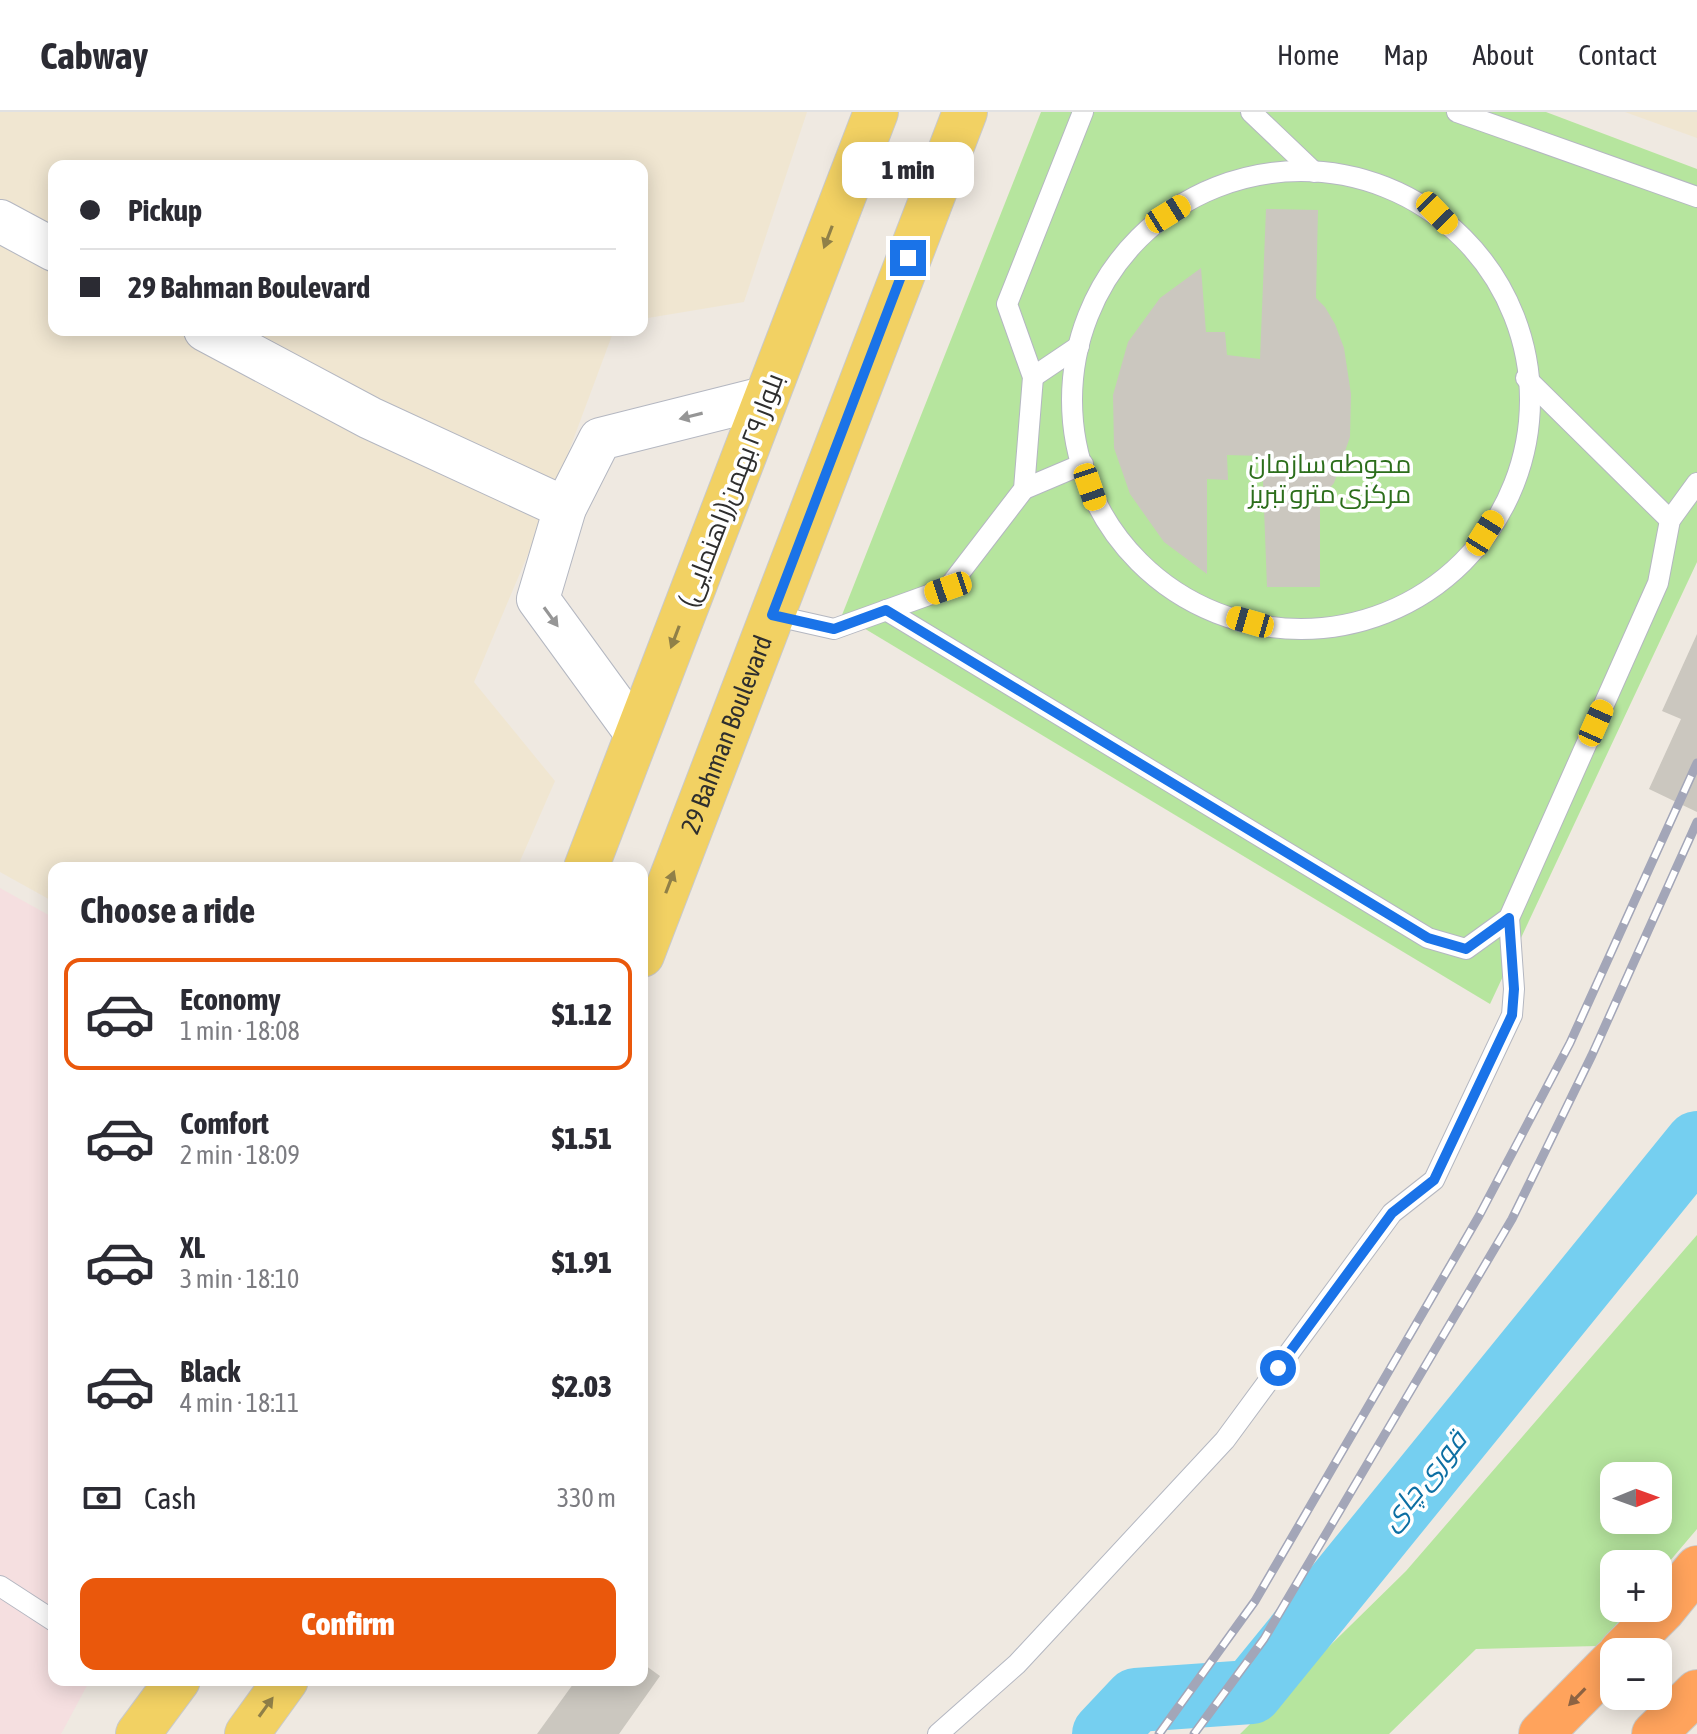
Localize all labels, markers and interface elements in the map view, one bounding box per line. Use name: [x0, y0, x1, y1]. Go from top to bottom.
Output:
text: Cabway: [40, 34, 148, 77]
text: Home: [1277, 39, 1339, 71]
text: Map: [1383, 39, 1428, 71]
text: About: [1472, 39, 1534, 71]
text: Contact: [1578, 39, 1657, 71]
callout: 1 min: [842, 142, 974, 198]
text: 1 min: [881, 155, 935, 185]
car: [1412, 187, 1462, 239]
car: [1141, 191, 1195, 237]
text: Pickup: [128, 193, 202, 227]
one-way arrow: [821, 225, 834, 249]
route end: [890, 240, 926, 276]
text: 29 Bahman Boulevard: [128, 270, 370, 304]
street label: بلوار ٢٩ بهمن(راهنمایی): [673, 369, 790, 611]
one-way arrow: [679, 411, 704, 423]
park label: محوطه سازمان مرکزی مترو تبریز: [1247, 449, 1412, 509]
car: [1071, 460, 1109, 514]
car: [1462, 506, 1508, 560]
car: [921, 569, 975, 607]
car: [1224, 604, 1276, 640]
one-way arrow: [543, 606, 558, 627]
one-way arrow: [668, 625, 681, 649]
street label: 29 Bahman Boulevard: [675, 631, 778, 838]
car: [1575, 696, 1617, 750]
one-way arrow: [664, 870, 677, 894]
text: Choose a ride: [80, 889, 255, 931]
icon: car: [84, 978, 156, 1050]
text: Economy: [180, 982, 281, 1016]
text: $1.12: [552, 997, 612, 1031]
text: 1 min · 18:08: [180, 1016, 300, 1046]
icon: car: [84, 1102, 156, 1174]
text: Comfort: [180, 1106, 269, 1140]
text: $1.51: [552, 1121, 612, 1155]
text: 2 min · 18:09: [180, 1140, 300, 1170]
icon: car: [84, 1226, 156, 1298]
text: XL: [180, 1230, 205, 1264]
text: $1.91: [552, 1245, 612, 1279]
text: 3 min · 18:10: [180, 1264, 299, 1294]
icon: car: [84, 1350, 156, 1422]
route start: [1260, 1350, 1296, 1386]
text: Black: [180, 1354, 240, 1388]
text: $2.03: [552, 1369, 612, 1403]
text: 4 min · 18:11: [180, 1388, 299, 1418]
water label: قوری چای: [1373, 1422, 1476, 1538]
north arrow: [1600, 1462, 1672, 1534]
map controls: [1600, 1462, 1672, 1710]
icon: cash: [80, 1476, 124, 1520]
text: Cash: [144, 1481, 197, 1515]
text: 330 m: [557, 1483, 616, 1513]
button: +: [1600, 1550, 1672, 1622]
button: Confirm: [80, 1578, 616, 1670]
button: −: [1600, 1638, 1672, 1710]
one-way arrow: [1569, 1687, 1587, 1706]
one-way arrow: [258, 1696, 274, 1718]

